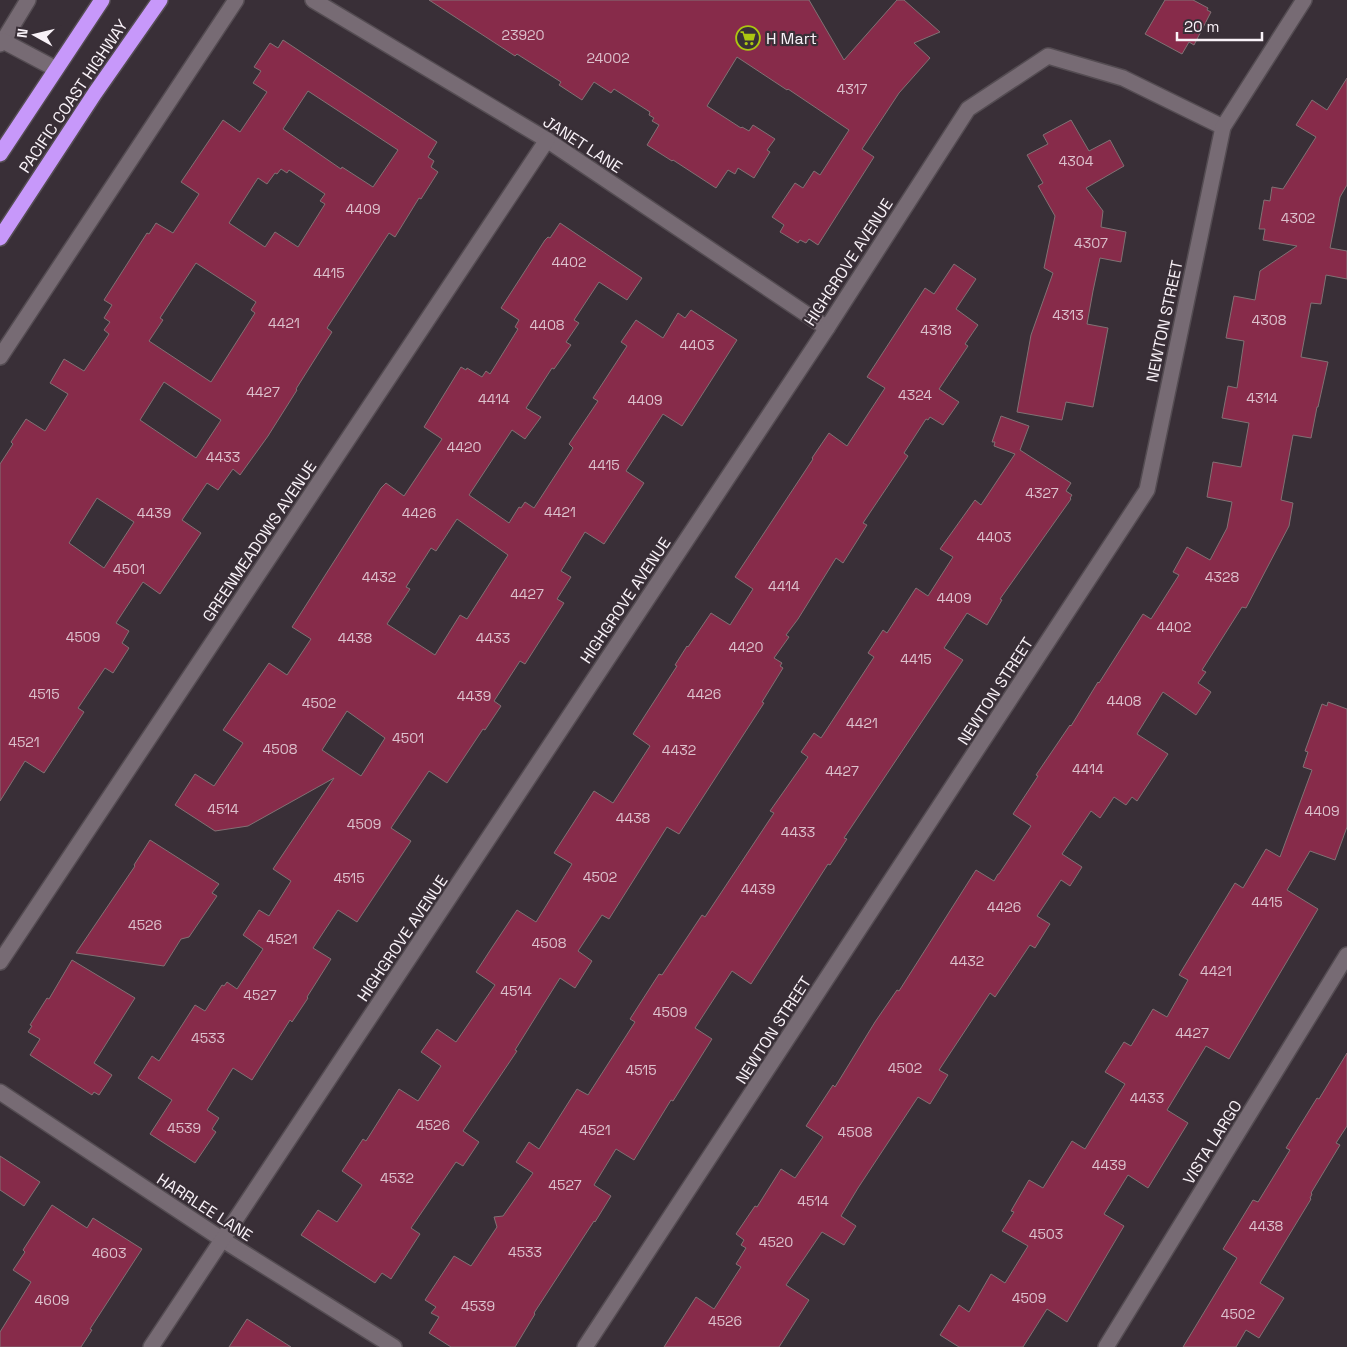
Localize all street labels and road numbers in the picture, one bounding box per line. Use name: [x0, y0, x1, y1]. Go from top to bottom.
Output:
street label: PACIFIC COAST HIGHWAY: [14, 15, 133, 177]
street label: JANET LANE: [539, 111, 626, 178]
street label: HIGHGROVE AVENUE: [799, 195, 897, 330]
street label: NEWTON STREET: [1141, 258, 1188, 384]
street label: GREENMEADOWS AVENUE: [198, 457, 321, 626]
street label: HIGHGROVE AVENUE: [575, 533, 675, 667]
street label: NEWTON STREET: [953, 633, 1038, 749]
street label: HIGHGROVE AVENUE: [352, 871, 452, 1005]
street label: NEWTON STREET: [731, 972, 816, 1088]
street label: VISTA LARGO: [1178, 1096, 1247, 1188]
street label: HARRLEE LANE: [153, 1169, 257, 1246]

